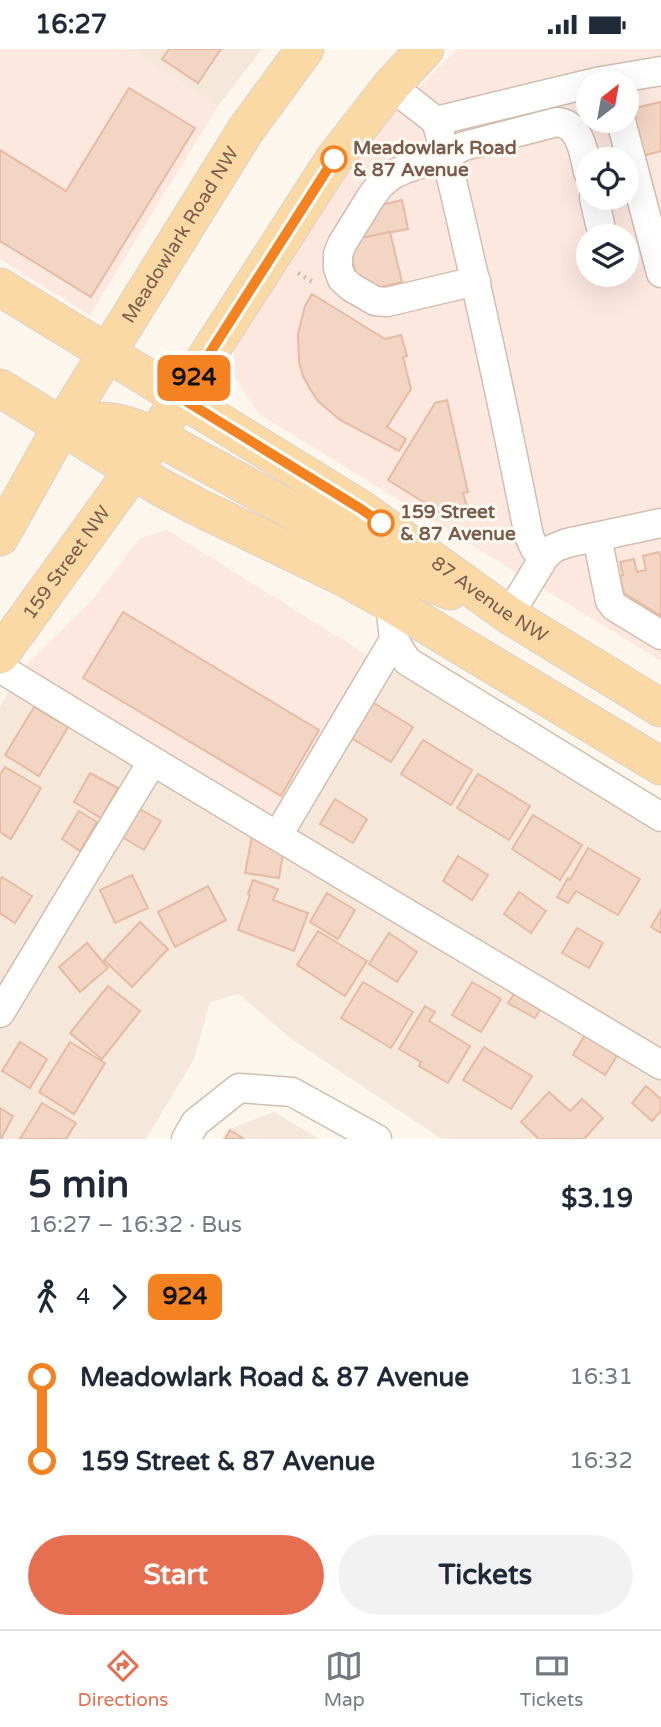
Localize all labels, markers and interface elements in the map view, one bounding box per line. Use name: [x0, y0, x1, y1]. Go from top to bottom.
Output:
text: 16:27: [35, 9, 107, 40]
north arrow: [576, 70, 639, 133]
map controls: [576, 70, 639, 287]
place label: Meadowlark Road & 87 Avenue: [353, 137, 517, 181]
street label: Meadowlark Road NW: [118, 143, 243, 327]
marker: Meadowlark Road & 87 Avenue: [321, 146, 347, 172]
button: locate: [576, 147, 639, 210]
button: layers: [576, 224, 639, 287]
line badge: 924: [154, 355, 234, 401]
text: 924: [171, 363, 217, 392]
place label: 159 Street & 87 Avenue: [400, 501, 516, 545]
street label: 159 Street NW: [18, 502, 115, 624]
marker: 159 Street & 87 Avenue: [368, 510, 394, 536]
street label: 87 Avenue NW: [427, 552, 552, 647]
text: 5 min: [28, 1162, 129, 1208]
text: $3.19: [561, 1183, 633, 1214]
text: 16:27 – 16:32 · Bus: [28, 1211, 242, 1239]
icon: walk: [28, 1278, 66, 1316]
icon: forward: [100, 1278, 138, 1316]
text: 924: [162, 1282, 208, 1311]
text: 4: [76, 1283, 90, 1311]
text: Meadowlark Road & 87 Avenue: [80, 1362, 469, 1393]
text: 16:31: [569, 1363, 633, 1391]
text: 159 Street & 87 Avenue: [80, 1446, 375, 1477]
text: 16:32: [569, 1447, 633, 1475]
button: Start: [28, 1535, 324, 1615]
button: Tickets: [338, 1535, 633, 1615]
tab: Directions: [78, 1647, 169, 1711]
tab: Map: [324, 1647, 365, 1711]
tab: Tickets: [520, 1647, 583, 1711]

